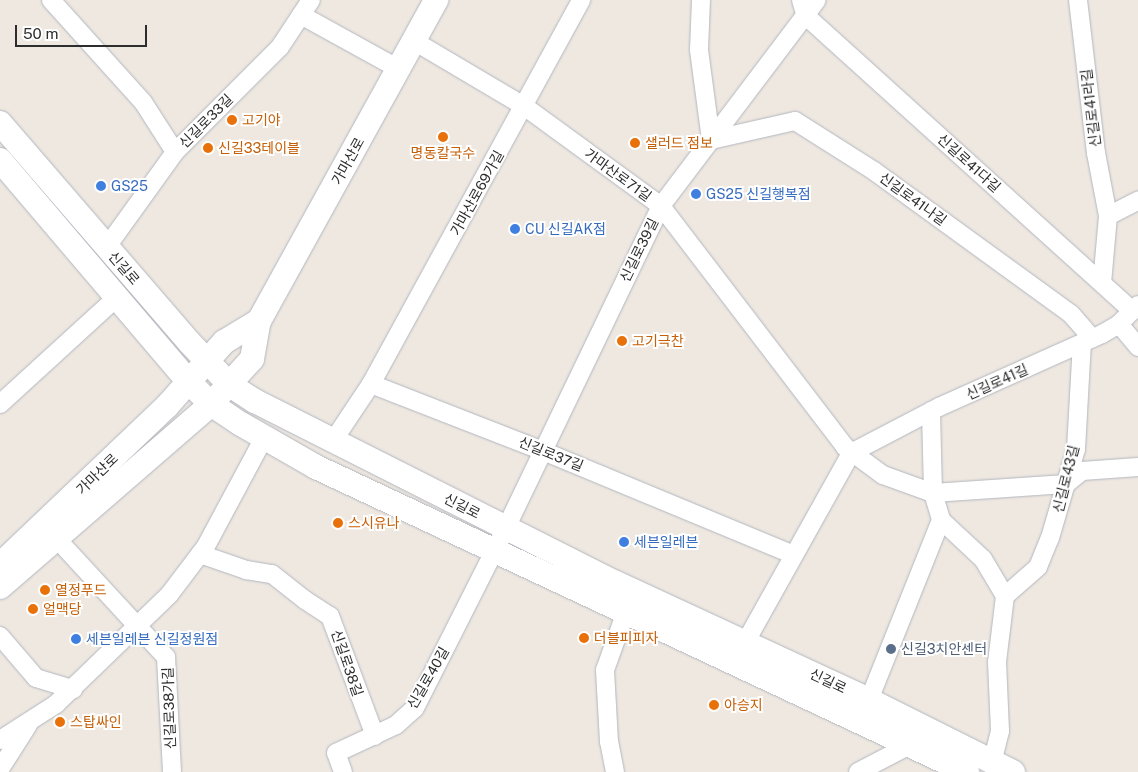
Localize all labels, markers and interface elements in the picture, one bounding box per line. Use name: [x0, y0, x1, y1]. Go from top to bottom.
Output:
scale bar: [18, 15, 150, 47]
text: 50 m: [23, 25, 58, 42]
street label: 신길로41라길: [1078, 68, 1104, 148]
street label: 신길로33길: [176, 91, 236, 151]
place label: 고기야: [242, 112, 281, 128]
marker: 고기야: [226, 114, 238, 126]
street label: 신길로41다길: [934, 130, 1004, 196]
marker: 명동칼국수: [437, 131, 449, 143]
street label: 가마산로: [328, 134, 368, 188]
place label: 샐러드 점보: [645, 135, 713, 151]
marker: 샐러드 점보: [629, 137, 641, 149]
place label: 신길33테이블: [218, 140, 300, 156]
marker: 신길33테이블: [202, 142, 214, 154]
place label: 명동칼국수: [411, 145, 475, 161]
street label: 가마산로71길: [581, 145, 655, 205]
street label: 가마산로69가길: [447, 148, 507, 238]
street label: 신길로41나길: [876, 169, 950, 229]
place label: GS25: [111, 178, 148, 194]
marker: GS25: [95, 180, 107, 192]
place label: GS25 신길행복점: [706, 186, 811, 202]
marker: GS25 신길행복점: [690, 188, 702, 200]
street label: 신길로39길: [616, 215, 662, 285]
place label: CU 신길AK점: [525, 221, 606, 237]
marker: CU 신길AK점: [509, 223, 521, 235]
street label: 신길로: [105, 248, 143, 288]
place label: 고기극찬: [632, 333, 684, 349]
marker: 고기극찬: [616, 335, 628, 347]
street label: 신길로41길: [963, 361, 1031, 403]
street label: 신길로37길: [516, 433, 586, 475]
street label: 신길로43길: [1049, 443, 1083, 515]
street label: 가마산로: [73, 450, 121, 498]
street label: 신길로: [441, 490, 483, 522]
place label: 스시유나: [348, 515, 400, 531]
marker: 스시유나: [332, 517, 344, 529]
place label: 세븐일레븐: [634, 534, 698, 550]
marker: 세븐일레븐: [618, 536, 630, 548]
place label: 열정푸드: [55, 582, 107, 598]
marker: 열정푸드: [39, 584, 51, 596]
place label: 얼맥당: [43, 601, 82, 617]
marker: 얼맥당: [27, 603, 39, 615]
street label: 신길로38길: [328, 627, 366, 699]
place label: 더블피피자: [594, 630, 658, 646]
place label: 세븐일레븐 신길정원점: [86, 631, 218, 647]
marker: 더블피피자: [578, 632, 590, 644]
marker: 세븐일레븐 신길정원점: [70, 633, 82, 645]
place label: 신길3치안센터: [901, 641, 987, 657]
marker: 신길3치안센터: [885, 643, 897, 655]
street label: 신길로40길: [404, 644, 452, 712]
street label: 신길로: [807, 665, 849, 697]
street label: 신길로38가길: [159, 667, 179, 749]
place label: 아승지: [724, 697, 763, 713]
marker: 아승지: [708, 699, 720, 711]
place label: 스탑싸인: [70, 714, 122, 730]
marker: 스탑싸인: [54, 716, 66, 728]

